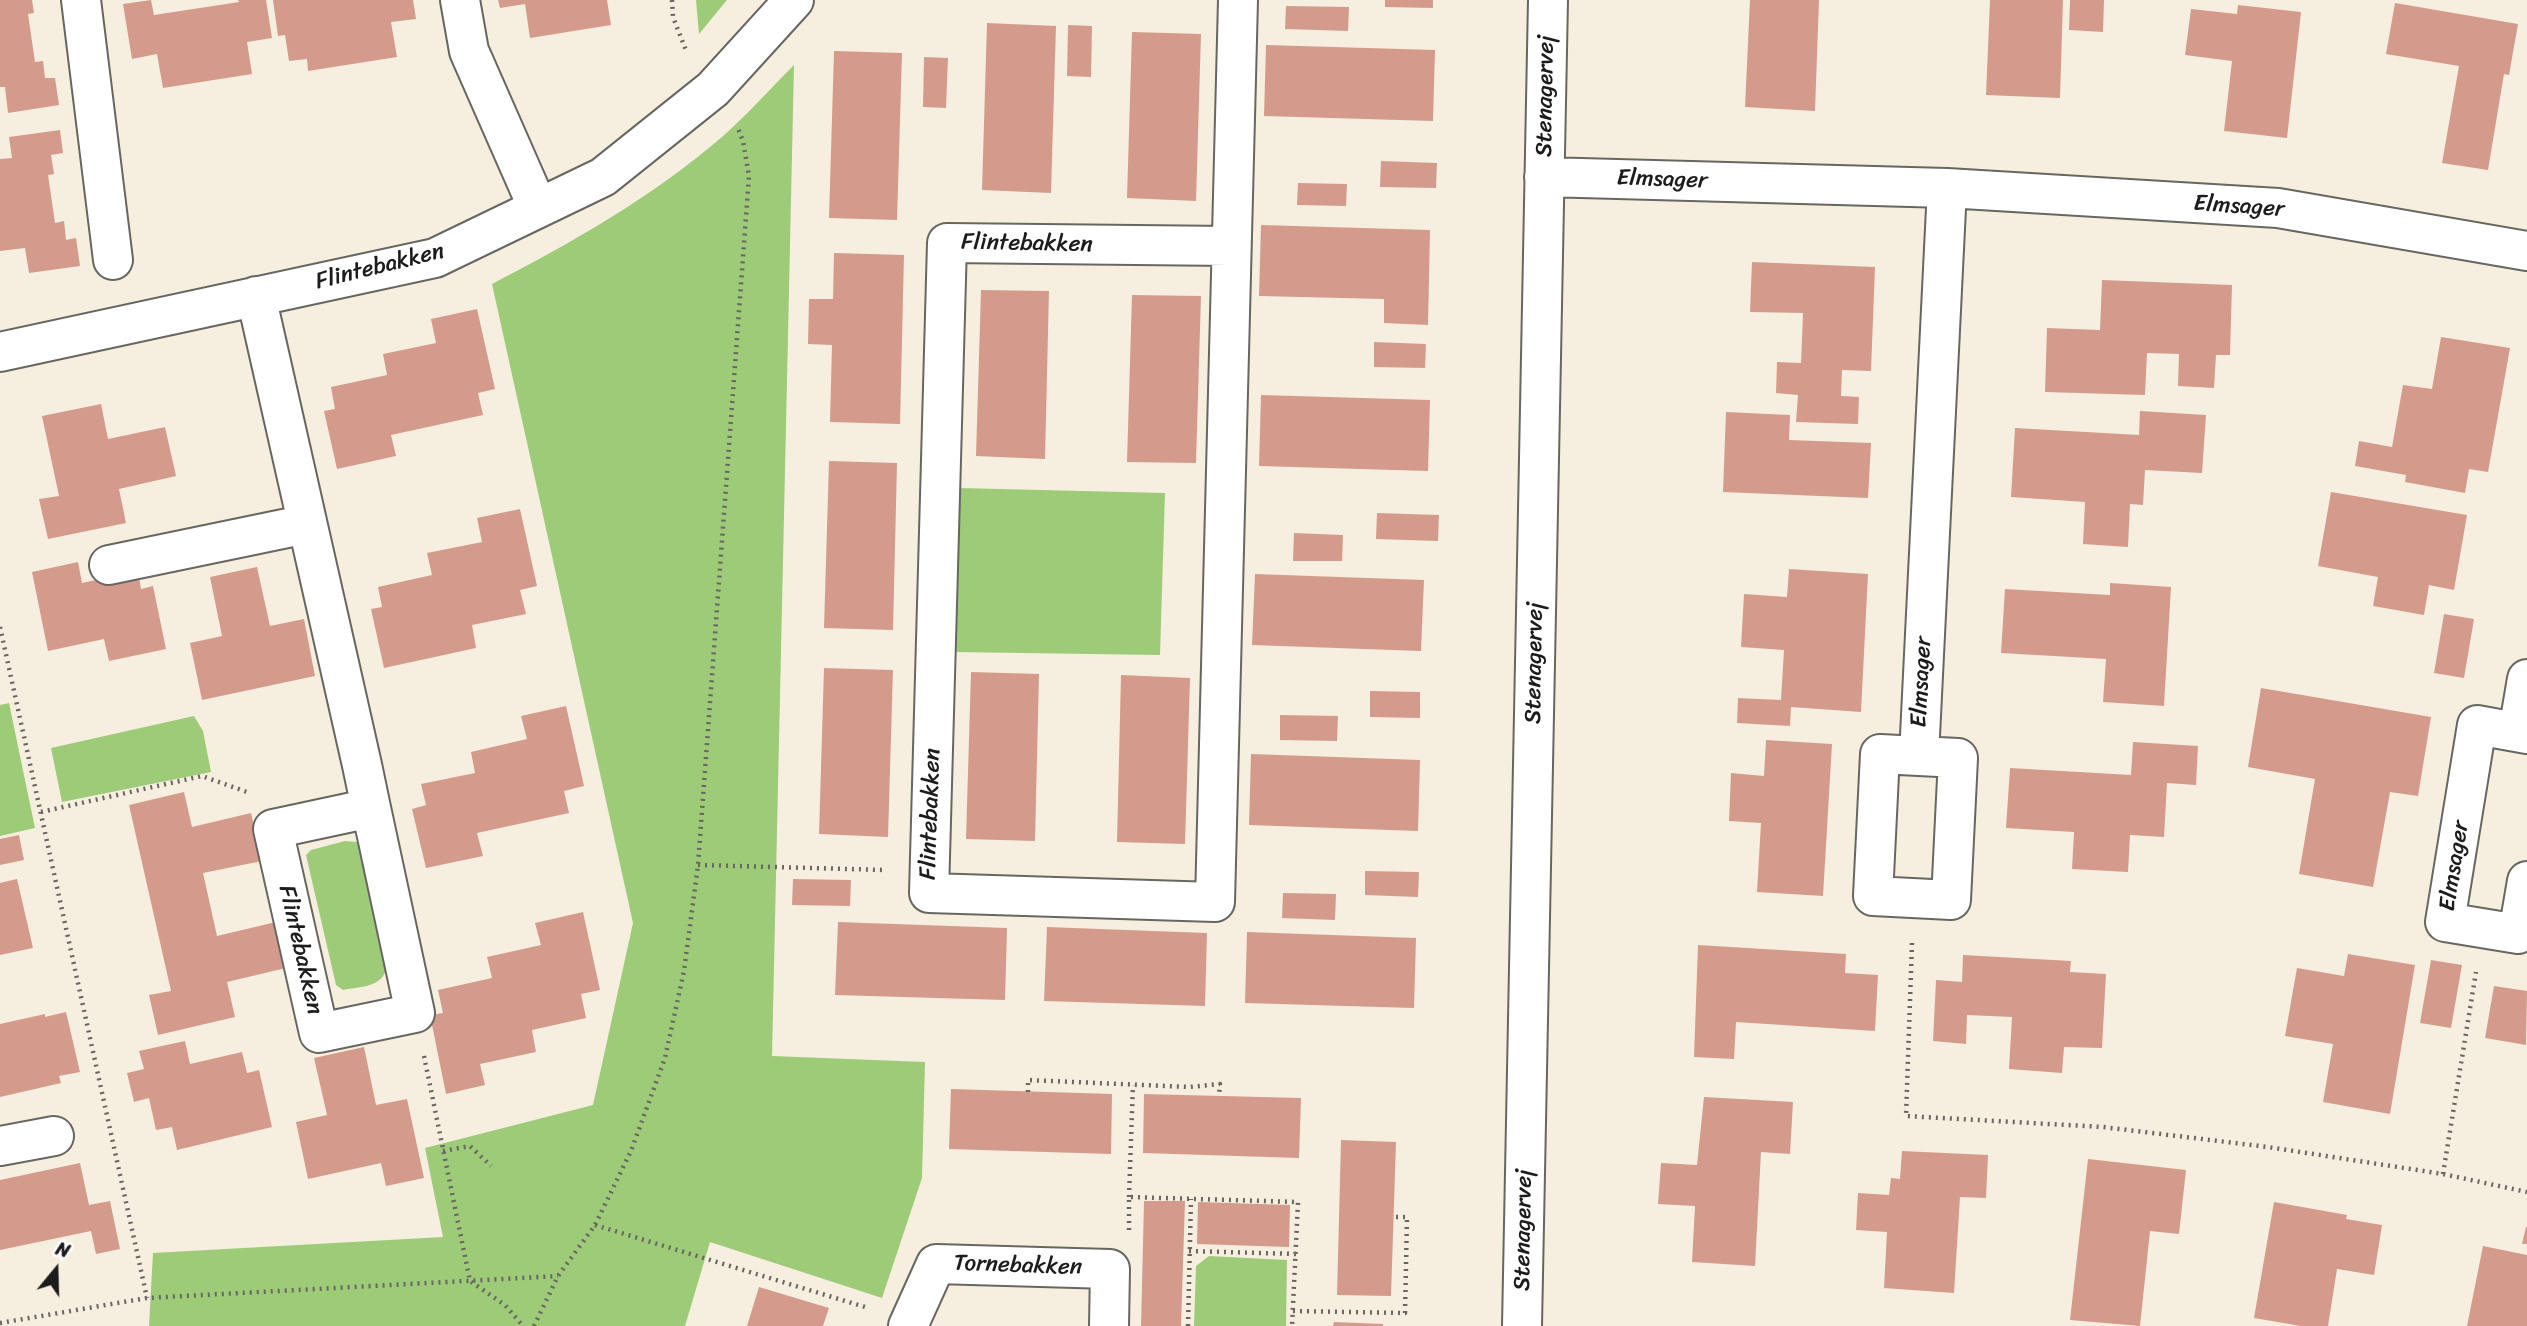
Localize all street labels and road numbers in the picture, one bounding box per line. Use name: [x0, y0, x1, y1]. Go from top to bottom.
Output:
street label: Stenagervej: [1531, 35, 1561, 157]
street label: Elmsager: [1616, 165, 1708, 195]
street label: Elmsager: [2193, 190, 2285, 224]
street label: Flintebakken: [961, 229, 1093, 259]
street label: Flintebakken: [313, 238, 447, 296]
street label: Stenagervej: [1520, 602, 1550, 724]
street label: Elmsager: [1906, 636, 1938, 728]
street label: Flintebakken: [915, 748, 947, 880]
street label: Elmsager: [2434, 819, 2476, 913]
street label: Flintebakken: [272, 883, 328, 1017]
street label: Stenagervej: [1509, 1169, 1539, 1291]
street label: Tornebakken: [953, 1250, 1083, 1282]

